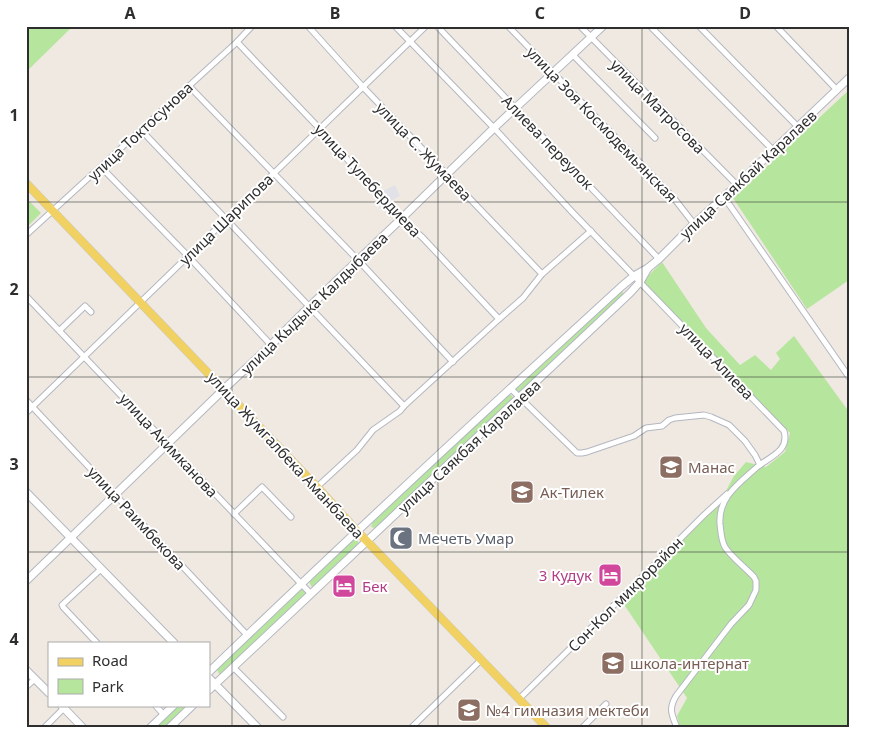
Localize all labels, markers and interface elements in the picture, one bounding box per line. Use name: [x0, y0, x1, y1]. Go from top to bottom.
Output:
text: A: [124, 2, 136, 24]
text: B: [330, 2, 340, 24]
text: C: [535, 2, 545, 24]
text: D: [739, 2, 751, 24]
street label: улица Зоя Космодемьянская: [522, 42, 682, 206]
street label: улица Матросова: [606, 54, 710, 158]
street label: улица Токтосунова: [83, 77, 197, 185]
street label: Алиева переулок: [498, 91, 598, 193]
street label: улица С. Жумаева: [372, 97, 476, 205]
text: 1: [9, 104, 19, 126]
street label: улица Саякбай Каралаев: [675, 105, 821, 243]
street label: улица Тулебердиева: [310, 119, 426, 241]
street label: улица Шарипова: [175, 169, 277, 269]
street label: улица Кыдыка Калдыбаева: [236, 227, 392, 379]
text: 2: [9, 278, 19, 300]
street label: улица Алиева: [675, 318, 759, 404]
street label: улица Жумгалбека Аманбаева: [203, 367, 369, 543]
street label: улица Саякбая Каралаева: [393, 375, 545, 517]
street label: улица Акимканова: [115, 389, 223, 501]
text: 3: [9, 453, 19, 475]
school or university icon: Манас: [658, 454, 684, 480]
place label: Манас: [688, 457, 735, 477]
street label: улица Раимбекова: [84, 462, 190, 574]
school or university icon: Ак-Тилек: [509, 479, 535, 505]
place label: Ак-Тилек: [540, 482, 604, 502]
mosque icon: Мечеть Умар: [388, 525, 414, 551]
place label: Мечеть Умар: [418, 528, 514, 548]
street label: Сон-Кол микрорайон: [563, 532, 687, 656]
hotel icon: 3 Кудук: [597, 562, 623, 588]
place label: 3 Кудук: [539, 565, 592, 585]
hotel icon: Бек: [331, 573, 357, 599]
place label: Бек: [362, 576, 387, 596]
text: 4: [9, 628, 19, 650]
legend: [48, 642, 210, 706]
text: Road: [92, 650, 128, 670]
school or university icon: школа-интернат: [600, 650, 626, 676]
place label: школа-интернат: [630, 653, 749, 673]
text: Park: [92, 676, 124, 696]
school or university icon: №4 гимназия мектеби: [456, 697, 482, 723]
place label: №4 гимназия мектеби: [486, 700, 649, 720]

